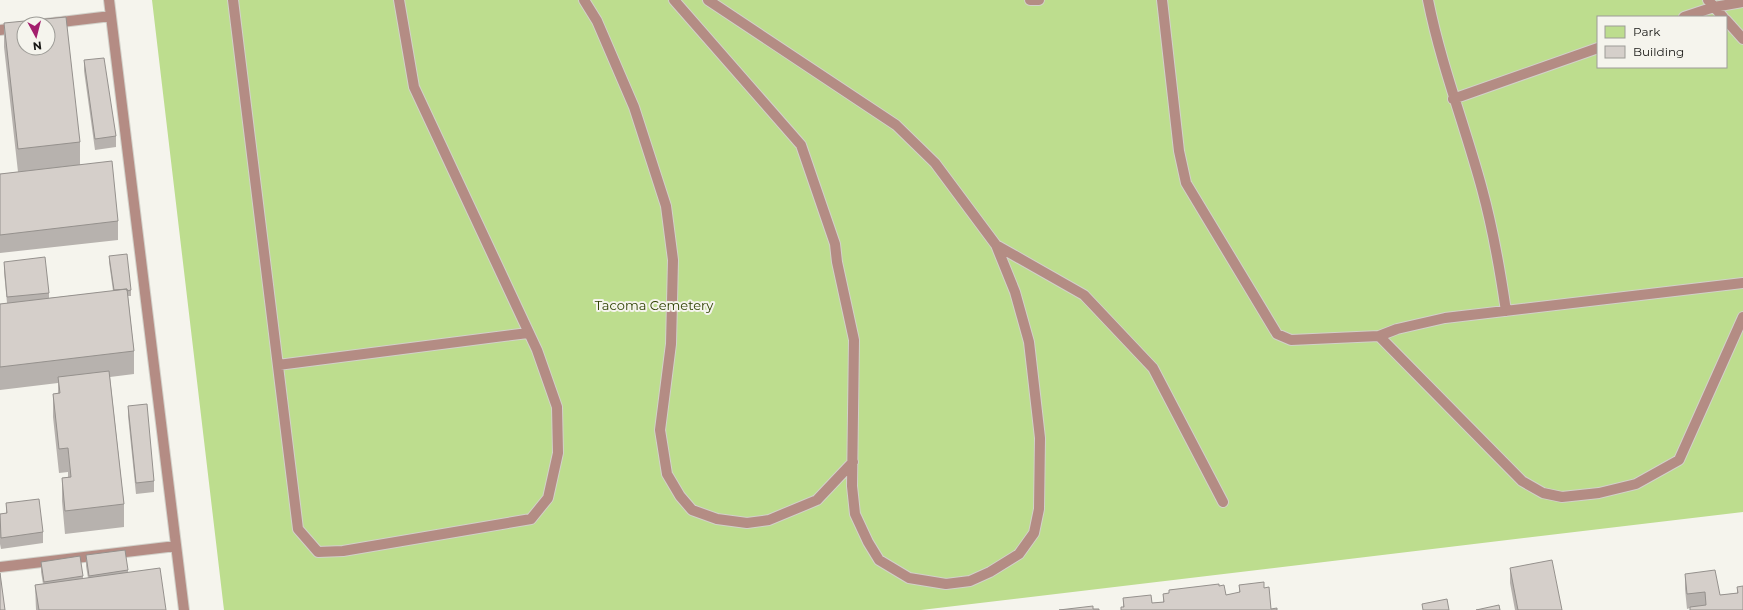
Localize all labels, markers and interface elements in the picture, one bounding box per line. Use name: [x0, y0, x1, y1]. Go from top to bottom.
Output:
north arrow: [16, 16, 56, 56]
legend: [1597, 16, 1727, 68]
text: Park: [1633, 24, 1661, 39]
text: N: [32, 38, 42, 53]
text: Building: [1633, 44, 1684, 59]
park label: Tacoma Cemetery: [595, 297, 714, 313]

